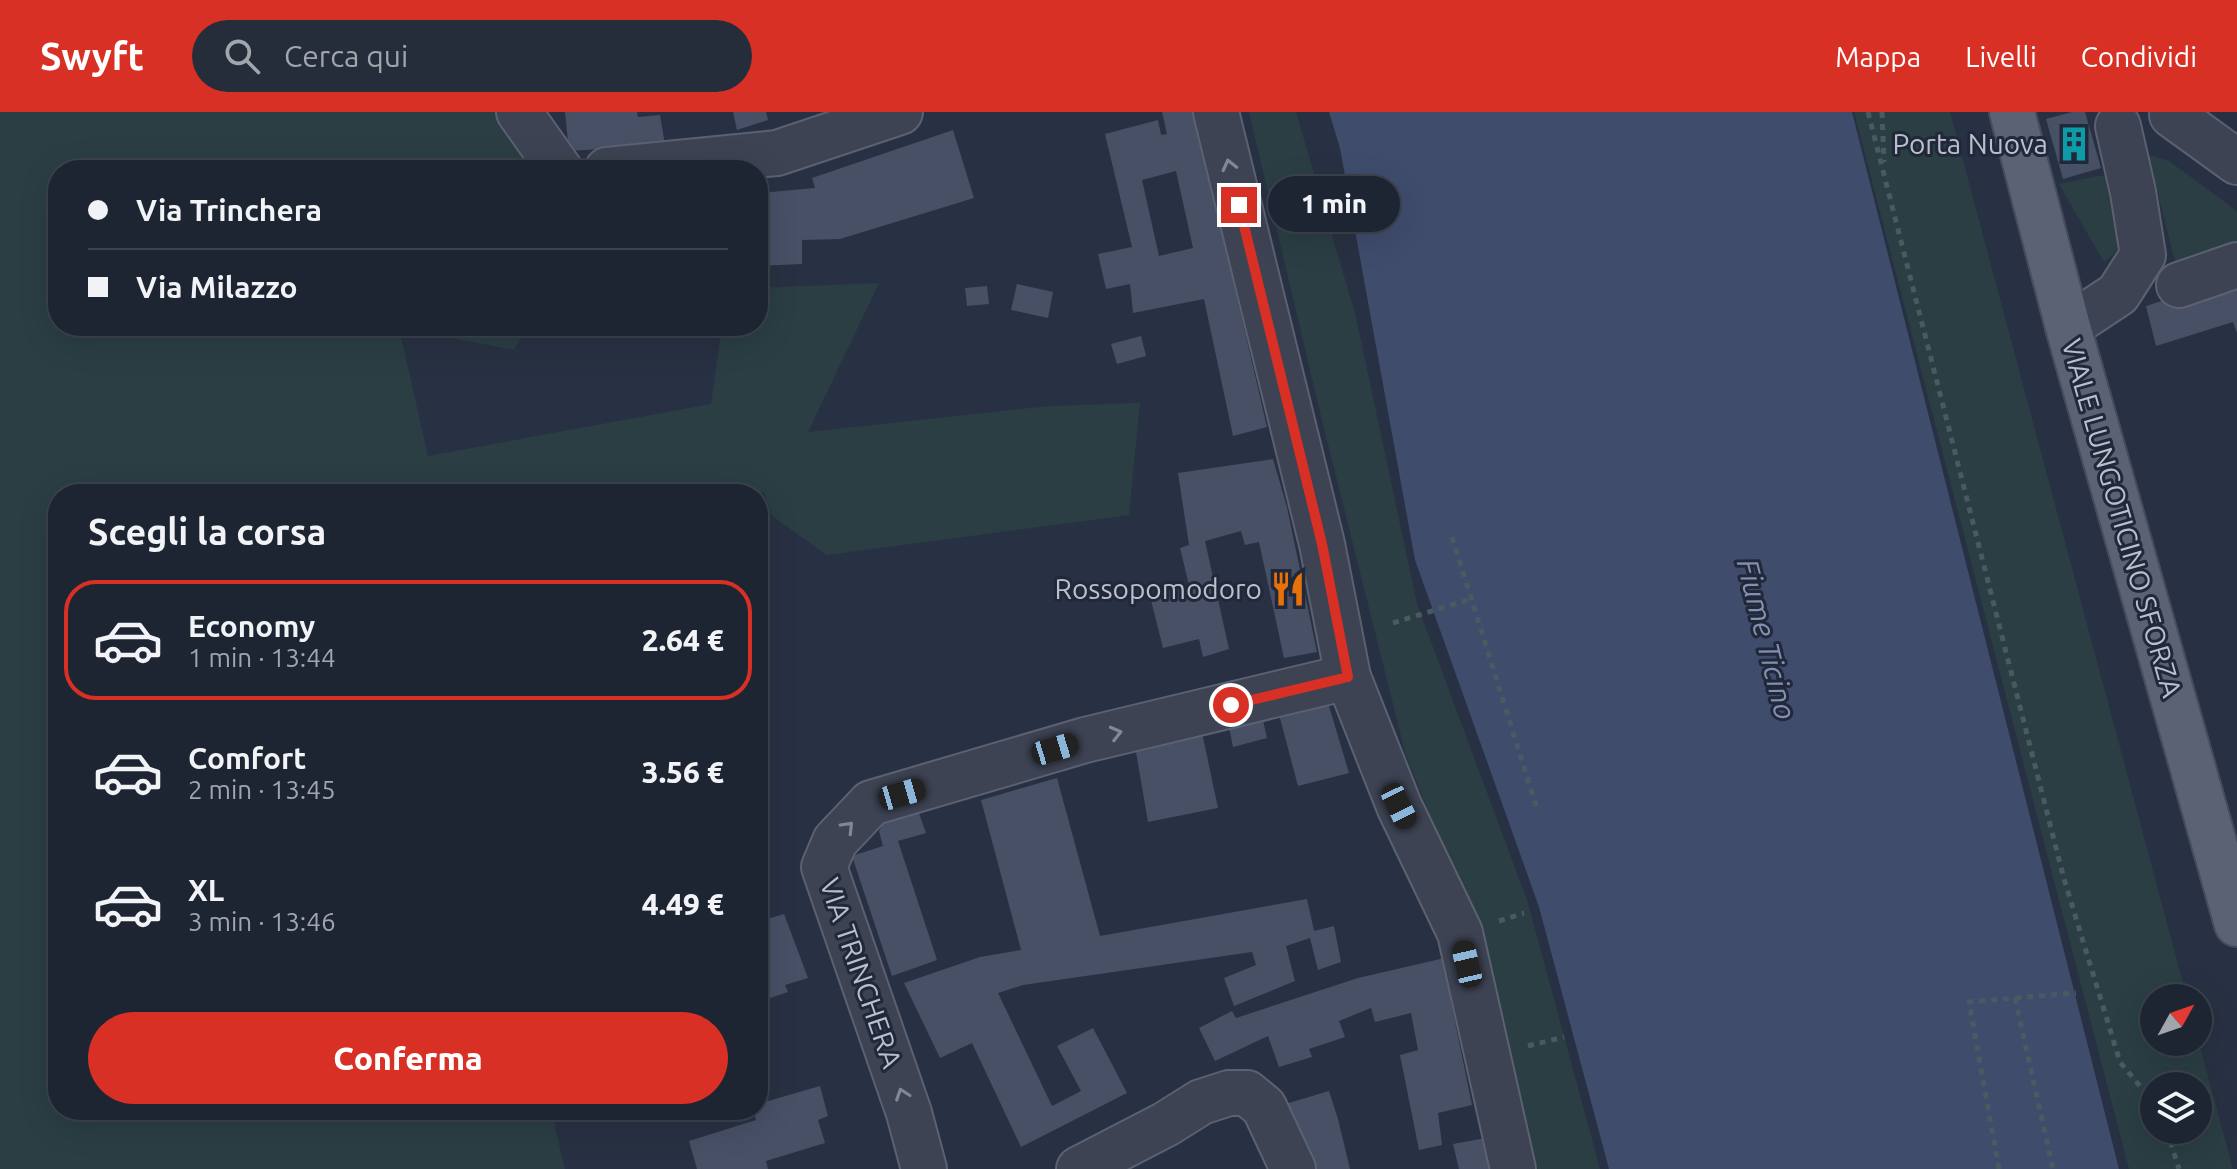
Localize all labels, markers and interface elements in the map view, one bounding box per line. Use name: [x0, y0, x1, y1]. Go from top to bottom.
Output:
search box: [192, 20, 752, 92]
icon: search: [220, 34, 264, 78]
text: Swyft: [40, 35, 144, 77]
text: Cerca qui: [284, 39, 408, 73]
text: Mappa: [1835, 41, 1921, 72]
text: Livelli: [1965, 41, 2037, 72]
text: Condividi: [2081, 41, 2197, 72]
building icon: Porta Nuova: [2055, 125, 2093, 163]
place label: Porta Nuova: [1892, 128, 2048, 159]
one-way arrow: [1221, 158, 1238, 172]
callout: 1 min: [1267, 177, 1399, 233]
route end: [1221, 187, 1257, 223]
text: 1 min: [1301, 189, 1367, 218]
text: Via Trinchera: [136, 193, 322, 227]
text: Via Milazzo: [136, 270, 298, 304]
street label: VIALE LUNGOTICINO SFORZA: [2056, 335, 2189, 701]
text: Scegli la corsa: [88, 511, 326, 552]
water label: Fiume Ticino: [1731, 555, 1803, 723]
restaurant icon: Rossopomodoro: [1269, 570, 1307, 608]
place label: Rossopomodoro: [1055, 573, 1262, 604]
icon: car: [92, 604, 164, 676]
text: Economy: [188, 609, 315, 643]
text: 2.64 €: [642, 623, 724, 657]
text: 1 min · 13:44: [188, 643, 336, 672]
route start: [1213, 687, 1249, 723]
one-way arrow: [1109, 725, 1123, 742]
car: [1029, 731, 1081, 767]
icon: car: [92, 736, 164, 808]
text: Comfort: [188, 741, 306, 775]
text: 3.56 €: [642, 755, 724, 789]
text: 2 min · 13:45: [188, 775, 336, 804]
car: [876, 776, 928, 812]
car: [1378, 779, 1420, 833]
one-way arrow: [839, 822, 854, 836]
icon: car: [92, 868, 164, 940]
text: XL: [188, 873, 224, 907]
street label: VIA TRINCHERA: [814, 874, 908, 1072]
text: 4.49 €: [642, 887, 724, 921]
text: 3 min · 13:46: [188, 907, 336, 936]
car: [1450, 938, 1484, 990]
north arrow: [2140, 984, 2212, 1056]
map controls: [2140, 984, 2212, 1144]
button: Conferma: [88, 1012, 728, 1104]
button: layers: [2140, 1072, 2212, 1144]
one-way arrow: [896, 1088, 912, 1102]

